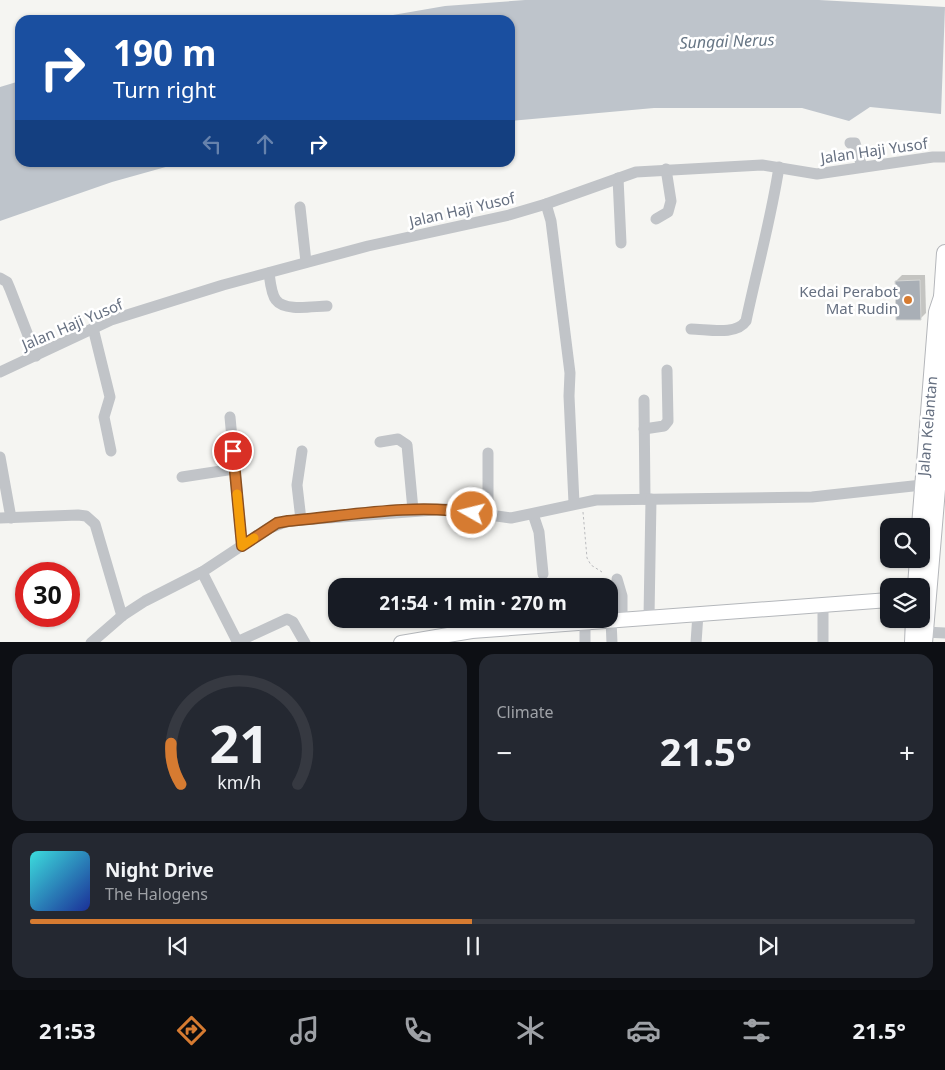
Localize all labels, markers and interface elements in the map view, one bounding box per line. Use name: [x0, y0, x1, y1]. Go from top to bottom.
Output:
water label: Sungai Nerus: [679, 28, 775, 54]
text: 190 m: [113, 29, 216, 76]
icon: right: [30, 35, 95, 100]
text: Turn right: [113, 74, 216, 104]
icon: left: [198, 130, 226, 158]
icon: ahead: [251, 130, 279, 158]
icon: right: [304, 130, 332, 158]
street label: Jalan Haji Yusof: [817, 132, 930, 168]
street label: Jalan Haji Yusof: [405, 187, 518, 231]
place label: Kedai Perabot Mat Rudin: [799, 281, 899, 318]
street label: Jalan Haji Yusof: [17, 293, 126, 355]
marker: Kedai Perabot Mat Rudin: [902, 294, 914, 306]
street label: Jalan Kelantan: [912, 375, 941, 479]
pin: [212, 430, 254, 472]
icon: arrive: [219, 437, 247, 465]
position arrow: [445, 486, 497, 538]
map controls: [880, 518, 930, 628]
button: search: [880, 518, 930, 568]
speed limit sign: 30: [15, 562, 80, 627]
button: layers: [880, 578, 930, 628]
text: 21:54 · 1 min · 270 m: [379, 590, 567, 616]
text: Climate: [497, 701, 554, 723]
text: 21: [210, 707, 269, 778]
text: 21.5°: [660, 725, 752, 777]
text: −: [497, 733, 513, 771]
text: +: [899, 733, 915, 771]
text: km/h: [217, 770, 261, 794]
text: Night Drive: [105, 857, 214, 883]
text: The Halogens: [105, 883, 208, 905]
icon: previous: [164, 932, 192, 960]
icon: pause: [459, 932, 487, 960]
icon: next: [754, 932, 782, 960]
icon: directions: [174, 1013, 209, 1048]
icon: music: [287, 1013, 322, 1048]
icon: phone: [400, 1013, 435, 1048]
icon: climate: [513, 1013, 548, 1048]
icon: car: [626, 1013, 661, 1048]
icon: filters: [739, 1013, 774, 1048]
text: 21:53: [39, 1015, 96, 1045]
text: 21.5°: [853, 1015, 906, 1045]

